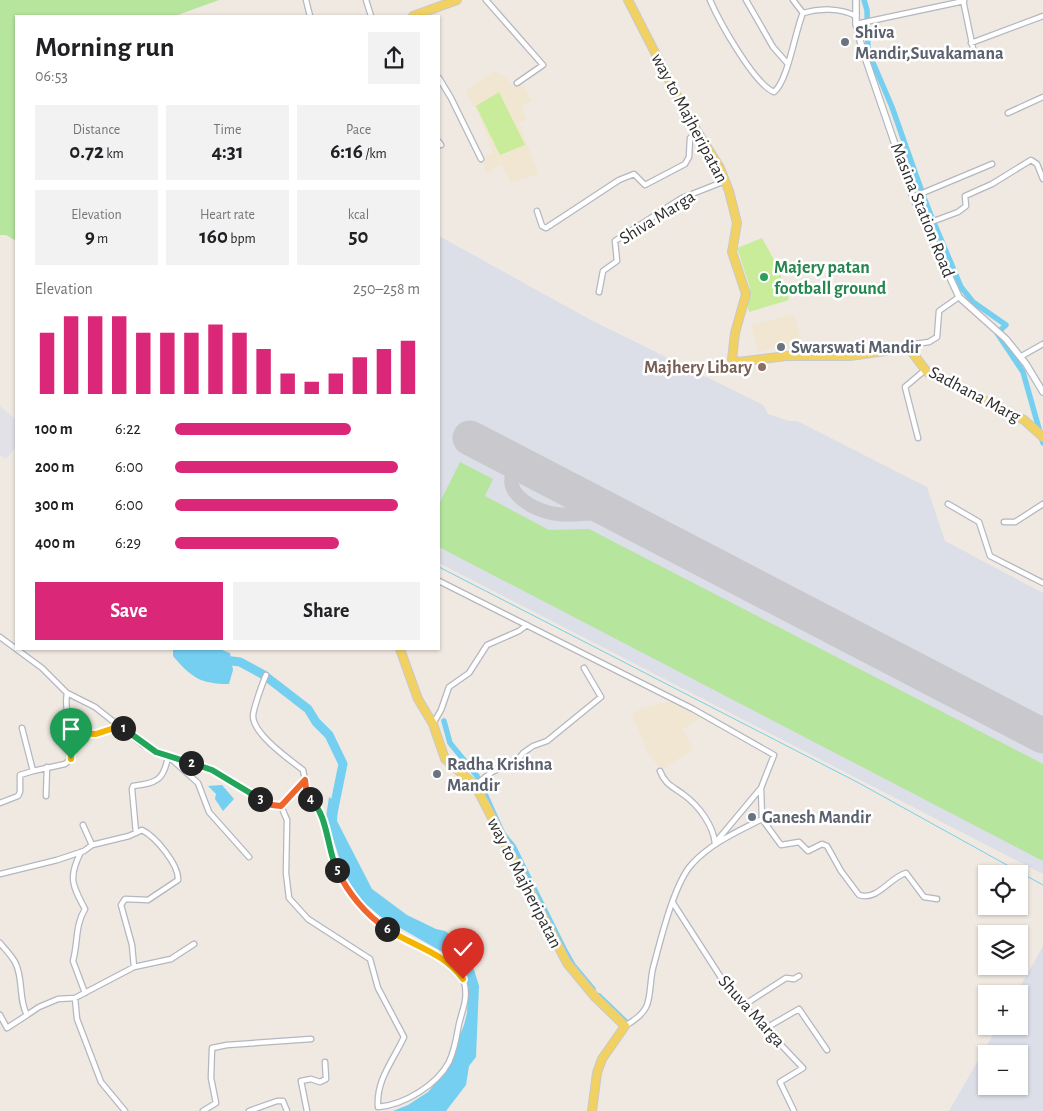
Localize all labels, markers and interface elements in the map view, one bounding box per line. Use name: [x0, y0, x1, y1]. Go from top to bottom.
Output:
place label: Shiva Mandir,Suvakamana: [855, 24, 1004, 63]
button: share: [368, 32, 420, 84]
text: Morning run: [35, 34, 175, 62]
marker: Shiva Mandir,Suvakamana: [839, 36, 851, 48]
street label: way to Majheripatan: [647, 51, 731, 186]
text: 06:53: [35, 68, 68, 84]
text: Distance: [73, 123, 120, 137]
text: Time: [214, 123, 241, 137]
text: Pace: [346, 123, 371, 137]
text: 0.72: [69, 141, 104, 162]
text: 4:31: [212, 141, 243, 162]
text: 6:16: [330, 141, 363, 162]
street label: Masina Station Road: [887, 141, 957, 280]
text: km: [104, 147, 124, 161]
text: /km: [363, 147, 387, 161]
street label: Shiva Marga: [617, 188, 699, 248]
text: Elevation: [71, 208, 122, 222]
text: Heart rate: [200, 208, 255, 222]
text: kcal: [348, 208, 369, 222]
text: 9: [85, 226, 95, 247]
text: 160: [199, 226, 228, 247]
text: 50: [348, 226, 369, 247]
text: m: [95, 232, 108, 246]
text: bpm: [228, 232, 256, 246]
place label: Majery patan football ground: [774, 259, 887, 298]
marker: Majery patan football ground: [758, 271, 770, 283]
text: Elevation: [35, 281, 93, 297]
text: 250–258 m: [353, 281, 420, 297]
place label: Swarswati Mandir: [791, 339, 922, 357]
marker: Swarswati Mandir: [775, 341, 787, 353]
place label: Majhery Libary: [644, 359, 753, 377]
marker: Majhery Libary: [756, 361, 768, 373]
street label: Sadhana Marg: [926, 363, 1023, 427]
text: 100 m: [35, 421, 73, 437]
text: 6:22: [115, 421, 141, 437]
text: 200 m: [35, 459, 75, 475]
text: 6:00: [115, 459, 143, 475]
text: 300 m: [35, 497, 74, 513]
text: 6:00: [115, 497, 143, 513]
text: 400 m: [35, 535, 75, 551]
text: 6:29: [115, 535, 141, 551]
button: Save: [35, 582, 223, 640]
button: Share: [233, 582, 420, 640]
pin: [50, 708, 92, 759]
icon: arrive: [57, 715, 85, 743]
pin: 1: [110, 716, 136, 740]
text: 1: [121, 721, 126, 735]
pin: 2: [178, 750, 204, 776]
text: 2: [188, 756, 195, 770]
place label: Radha Krishna Mandir: [447, 756, 553, 795]
marker: Radha Krishna Mandir: [431, 768, 443, 780]
pin: 3: [248, 786, 272, 812]
pin: 4: [298, 786, 322, 812]
text: 3: [257, 792, 264, 806]
text: 4: [307, 792, 314, 806]
place label: Ganesh Mandir: [762, 809, 872, 827]
marker: Ganesh Mandir: [746, 811, 758, 823]
street label: way to Majheripatan: [484, 815, 565, 951]
pin: 5: [324, 858, 350, 882]
text: 5: [334, 863, 341, 877]
map controls: [978, 865, 1028, 1095]
button: locate: [978, 865, 1028, 915]
pin: 6: [374, 916, 400, 942]
text: 6: [384, 922, 391, 936]
button: layers: [978, 925, 1028, 975]
pin: [442, 928, 484, 979]
icon: check: [449, 935, 477, 963]
street label: Shuva Marga: [714, 972, 788, 1051]
button: +: [978, 985, 1028, 1035]
button: −: [978, 1045, 1028, 1095]

